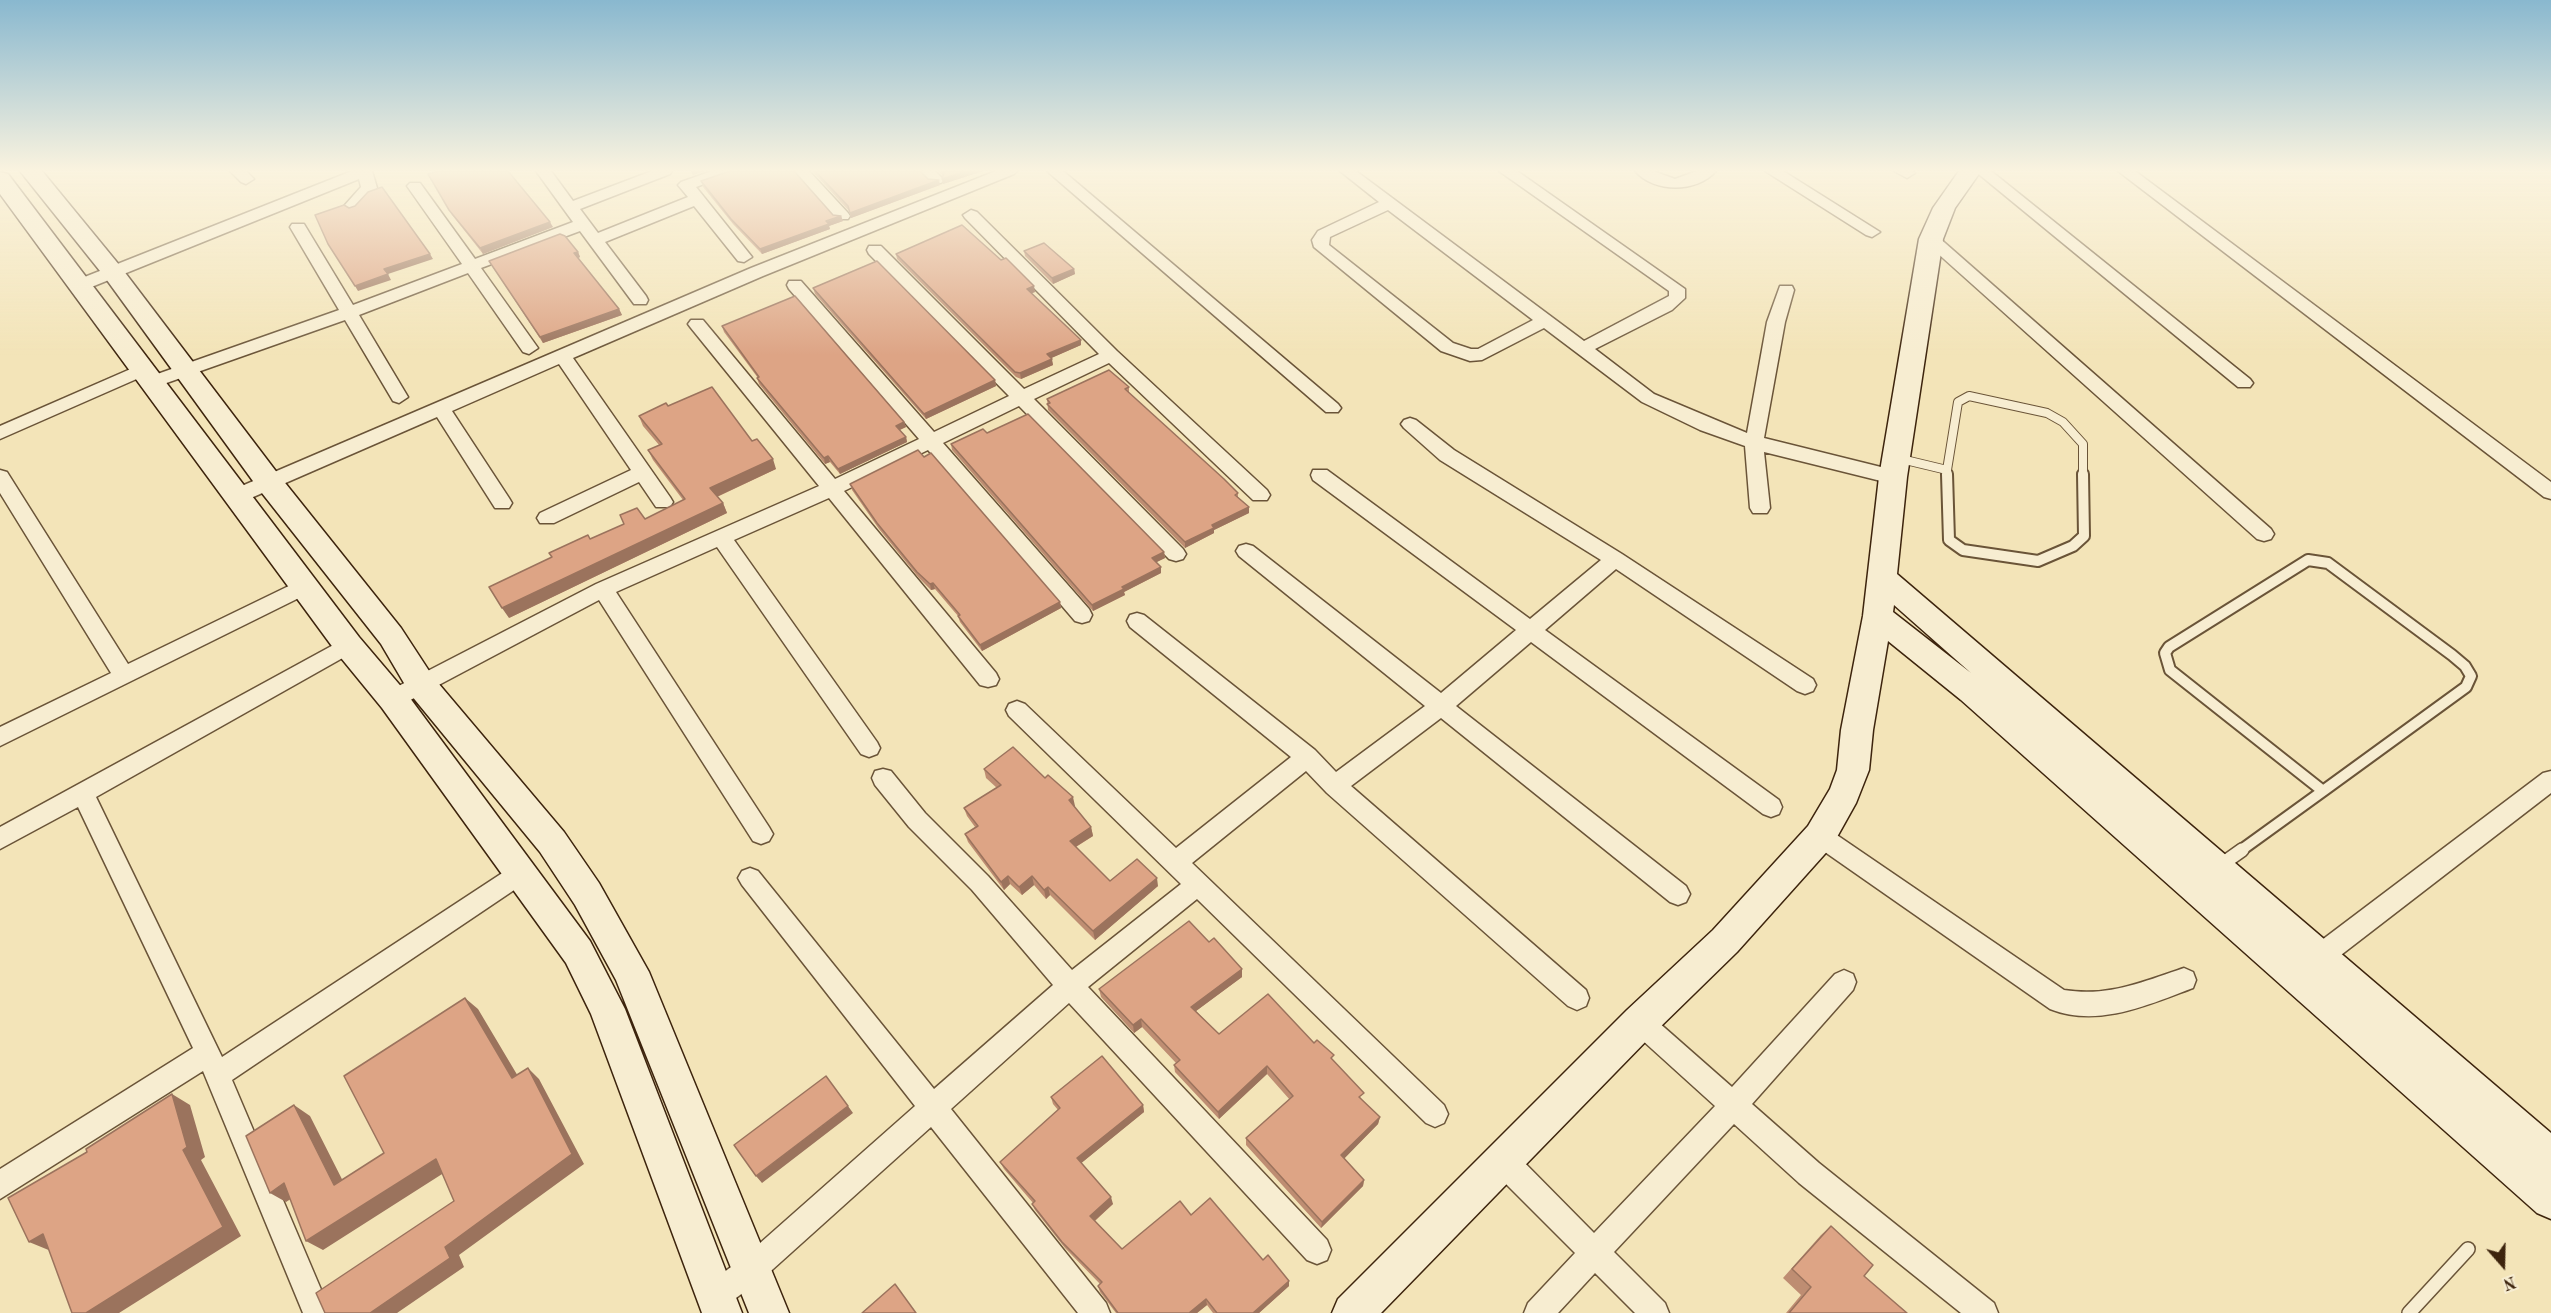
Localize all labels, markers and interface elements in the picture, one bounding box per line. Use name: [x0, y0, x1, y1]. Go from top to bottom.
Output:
north arrow: [2473, 1235, 2533, 1295]
text: N: [2501, 1272, 2518, 1292]

